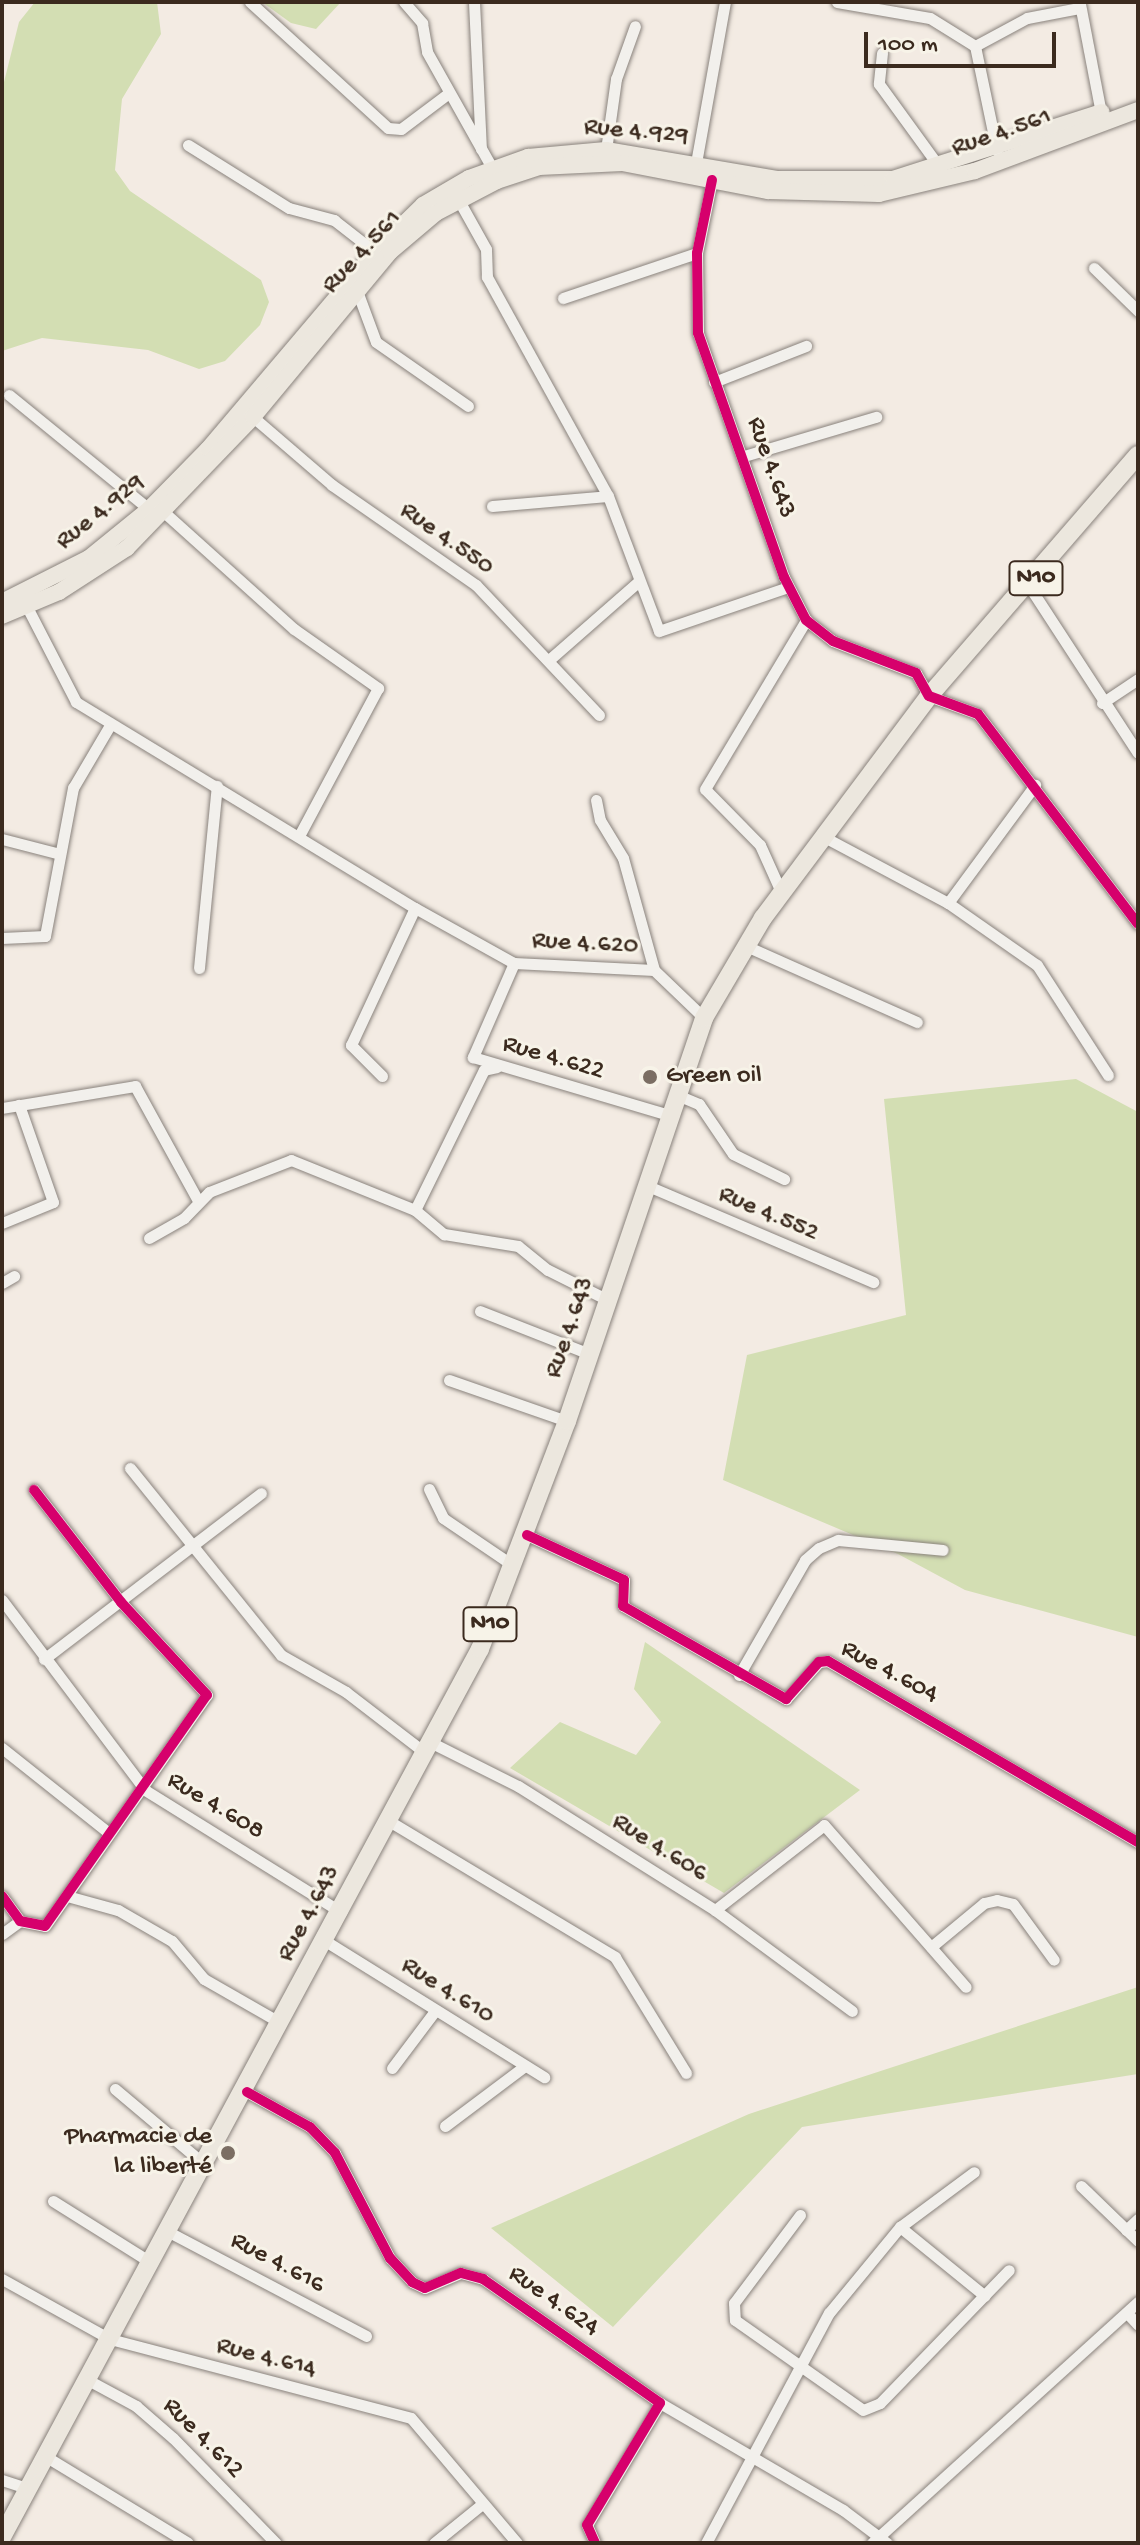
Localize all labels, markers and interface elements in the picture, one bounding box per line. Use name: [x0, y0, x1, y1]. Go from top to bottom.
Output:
scale bar: [868, 16, 1060, 66]
text: 100 m: [878, 31, 938, 60]
street label: Rue 4.561: [948, 102, 1056, 166]
street label: Rue 4.929: [583, 113, 689, 153]
street label: Rue 4.561: [316, 205, 410, 301]
street label: Rue 4.643: [738, 413, 802, 523]
street label: Rue 4.929: [51, 468, 151, 558]
street label: Rue 4.550: [393, 496, 499, 584]
road number: N10: [1008, 558, 1064, 598]
street label: Rue 4.620: [531, 927, 639, 963]
street label: Rue 4.622: [498, 1030, 608, 1088]
place label: Green oil: [666, 1061, 762, 1093]
marker: Green oil: [641, 1068, 659, 1086]
street label: Rue 4.552: [713, 1180, 823, 1250]
street label: Rue 4.643: [539, 1273, 603, 1383]
road number: N10: [462, 1604, 518, 1644]
street label: Rue 4.604: [835, 1634, 943, 1712]
street label: Rue 4.608: [161, 1766, 269, 1848]
street label: Rue 4.606: [605, 1807, 713, 1891]
street label: Rue 4.643: [272, 1860, 348, 1968]
street label: Rue 4.610: [395, 1951, 499, 2033]
place label: Pharmacie de la liberté: [64, 2122, 212, 2184]
marker: Pharmacie de la liberté: [219, 2144, 237, 2162]
street label: Rue 4.616: [224, 2226, 330, 2302]
street label: Rue 4.624: [501, 2259, 605, 2345]
street label: Rue 4.614: [213, 2332, 319, 2386]
street label: Rue 4.612: [155, 2392, 249, 2486]

